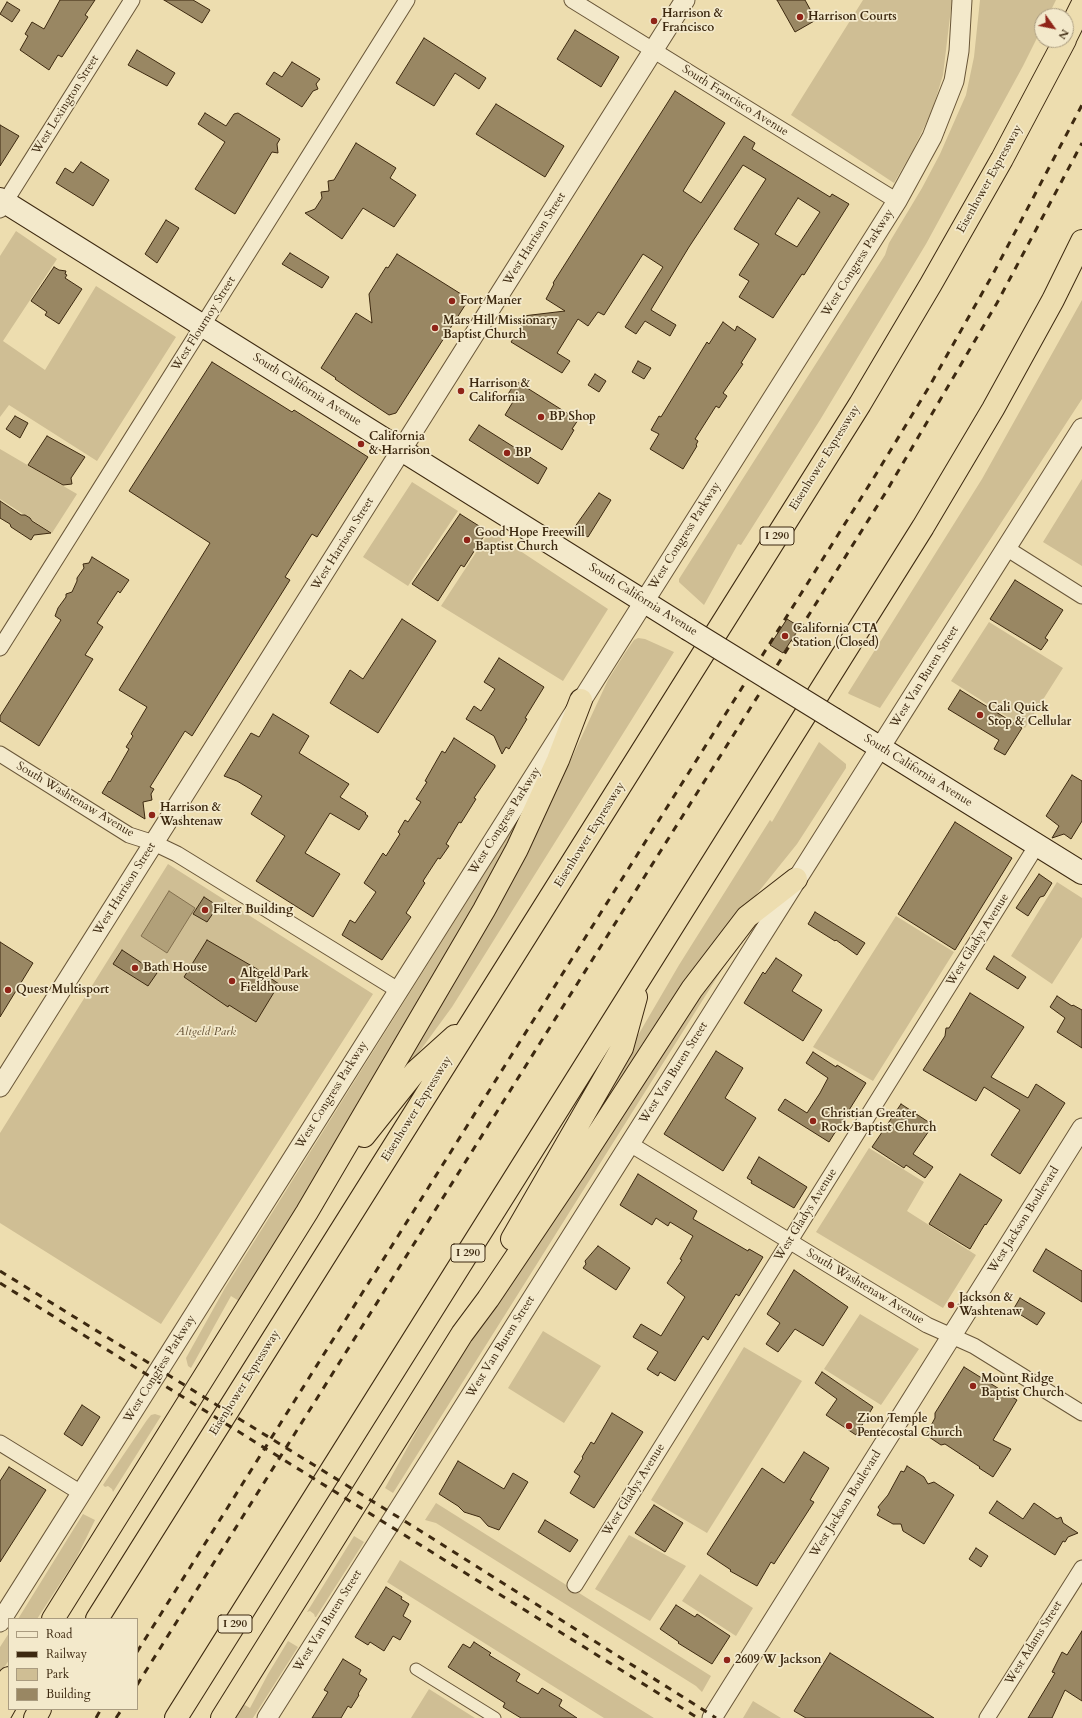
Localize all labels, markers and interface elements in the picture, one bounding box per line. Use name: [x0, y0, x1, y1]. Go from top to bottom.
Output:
place label: Harrison & Francisco: [662, 7, 723, 35]
north arrow: [1034, 8, 1074, 48]
place label: Harrison Courts: [808, 10, 897, 24]
marker: Harrison Courts: [795, 12, 805, 22]
marker: Harrison & Francisco: [649, 16, 659, 26]
text: N: [1055, 26, 1073, 42]
street label: West Lexington Street: [30, 53, 102, 157]
street label: South Francisco Avenue: [679, 62, 791, 140]
street label: Eisenhower Expressway: [954, 122, 1026, 236]
street label: West Harrison Street: [501, 190, 569, 288]
street label: West Congress Parkway: [819, 207, 897, 319]
street label: West Flournoy Street: [169, 274, 239, 374]
place label: Fort Maner: [460, 294, 521, 308]
marker: Fort Maner: [447, 296, 457, 306]
place label: Mars Hill Missionary Baptist Church: [443, 314, 558, 342]
marker: Mars Hill Missionary Baptist Church: [430, 323, 440, 333]
street label: South California Avenue: [250, 351, 364, 429]
place label: Harrison & California: [469, 377, 530, 405]
marker: Harrison & California: [456, 386, 466, 396]
street label: Eisenhower Expressway: [787, 403, 863, 513]
place label: BP Shop: [549, 410, 596, 424]
marker: BP Shop: [536, 412, 546, 422]
place label: California & Harrison: [369, 430, 430, 458]
marker: California & Harrison: [356, 439, 366, 449]
place label: BP: [515, 446, 531, 460]
marker: BP: [502, 448, 512, 458]
street label: West Congress Parkway: [646, 480, 724, 592]
street label: West Harrison Street: [309, 495, 377, 593]
place label: Good Hope Freewill Baptist Church: [475, 526, 585, 554]
road number: I 290: [760, 527, 794, 545]
marker: Good Hope Freewill Baptist Church: [462, 535, 472, 545]
street label: South California Avenue: [586, 561, 700, 639]
place label: California CTA Station (Closed): [793, 622, 879, 650]
street label: West Van Buren Street: [888, 623, 962, 731]
marker: California CTA Station (Closed): [780, 631, 790, 641]
place label: Cali Quick Stop & Cellular: [988, 701, 1071, 729]
marker: Cali Quick Stop & Cellular: [975, 710, 985, 720]
street label: South California Avenue: [861, 732, 975, 810]
street label: South Washtenaw Avenue: [14, 759, 136, 841]
street label: West Congress Parkway: [466, 765, 544, 877]
street label: Eisenhower Expressway: [552, 780, 628, 890]
place label: Harrison & Washtenaw: [160, 801, 223, 829]
marker: Harrison & Washtenaw: [147, 810, 157, 820]
street label: West Harrison Street: [91, 840, 159, 938]
street label: West Gladys Avenue: [944, 891, 1012, 989]
place label: Filter Building: [213, 903, 293, 917]
marker: Filter Building: [200, 905, 210, 915]
place label: Bath House: [143, 961, 207, 975]
marker: Bath House: [130, 963, 140, 973]
place label: Altgeld Park Fieldhouse: [240, 967, 309, 995]
marker: Altgeld Park Fieldhouse: [227, 976, 237, 986]
place label: Quest Multisport: [16, 983, 109, 997]
marker: Quest Multisport: [3, 985, 13, 995]
street label: West Van Buren Street: [637, 1019, 711, 1127]
park label: Altgeld Park: [176, 1025, 236, 1039]
street label: West Congress Parkway: [293, 1039, 371, 1151]
street label: Eisenhower Expressway: [379, 1054, 455, 1164]
place label: Christian Greater Rock Baptist Church: [821, 1107, 936, 1135]
marker: Christian Greater Rock Baptist Church: [808, 1116, 818, 1126]
street label: West Jackson Boulevard: [985, 1164, 1063, 1276]
street label: West Gladys Avenue: [772, 1166, 840, 1264]
road number: I 290: [451, 1244, 485, 1262]
street label: South Washtenaw Avenue: [804, 1246, 926, 1328]
place label: Jackson & Washtenaw: [959, 1291, 1022, 1319]
street label: West Van Buren Street: [464, 1293, 538, 1401]
marker: Jackson & Washtenaw: [946, 1300, 956, 1310]
street label: West Congress Parkway: [121, 1313, 199, 1425]
street label: Eisenhower Expressway: [207, 1328, 283, 1438]
place label: Mount Ridge Baptist Church: [981, 1372, 1064, 1400]
marker: Mount Ridge Baptist Church: [968, 1381, 978, 1391]
place label: Zion Temple Pentecostal Church: [857, 1412, 962, 1440]
marker: Zion Temple Pentecostal Church: [844, 1421, 854, 1431]
street label: West Gladys Avenue: [600, 1441, 668, 1539]
street label: West Jackson Boulevard: [807, 1448, 885, 1560]
street label: West Van Buren Street: [291, 1567, 365, 1675]
street label: West Adams Street: [1002, 1598, 1066, 1688]
road number: I 290: [218, 1615, 252, 1633]
legend: [8, 1618, 138, 1710]
text: Road: [46, 1626, 72, 1642]
text: Railway: [46, 1646, 87, 1662]
place label: 2609 W Jackson: [735, 1653, 821, 1667]
marker: 2609 W Jackson: [722, 1655, 732, 1665]
text: Park: [46, 1666, 69, 1682]
text: Building: [46, 1686, 90, 1702]

